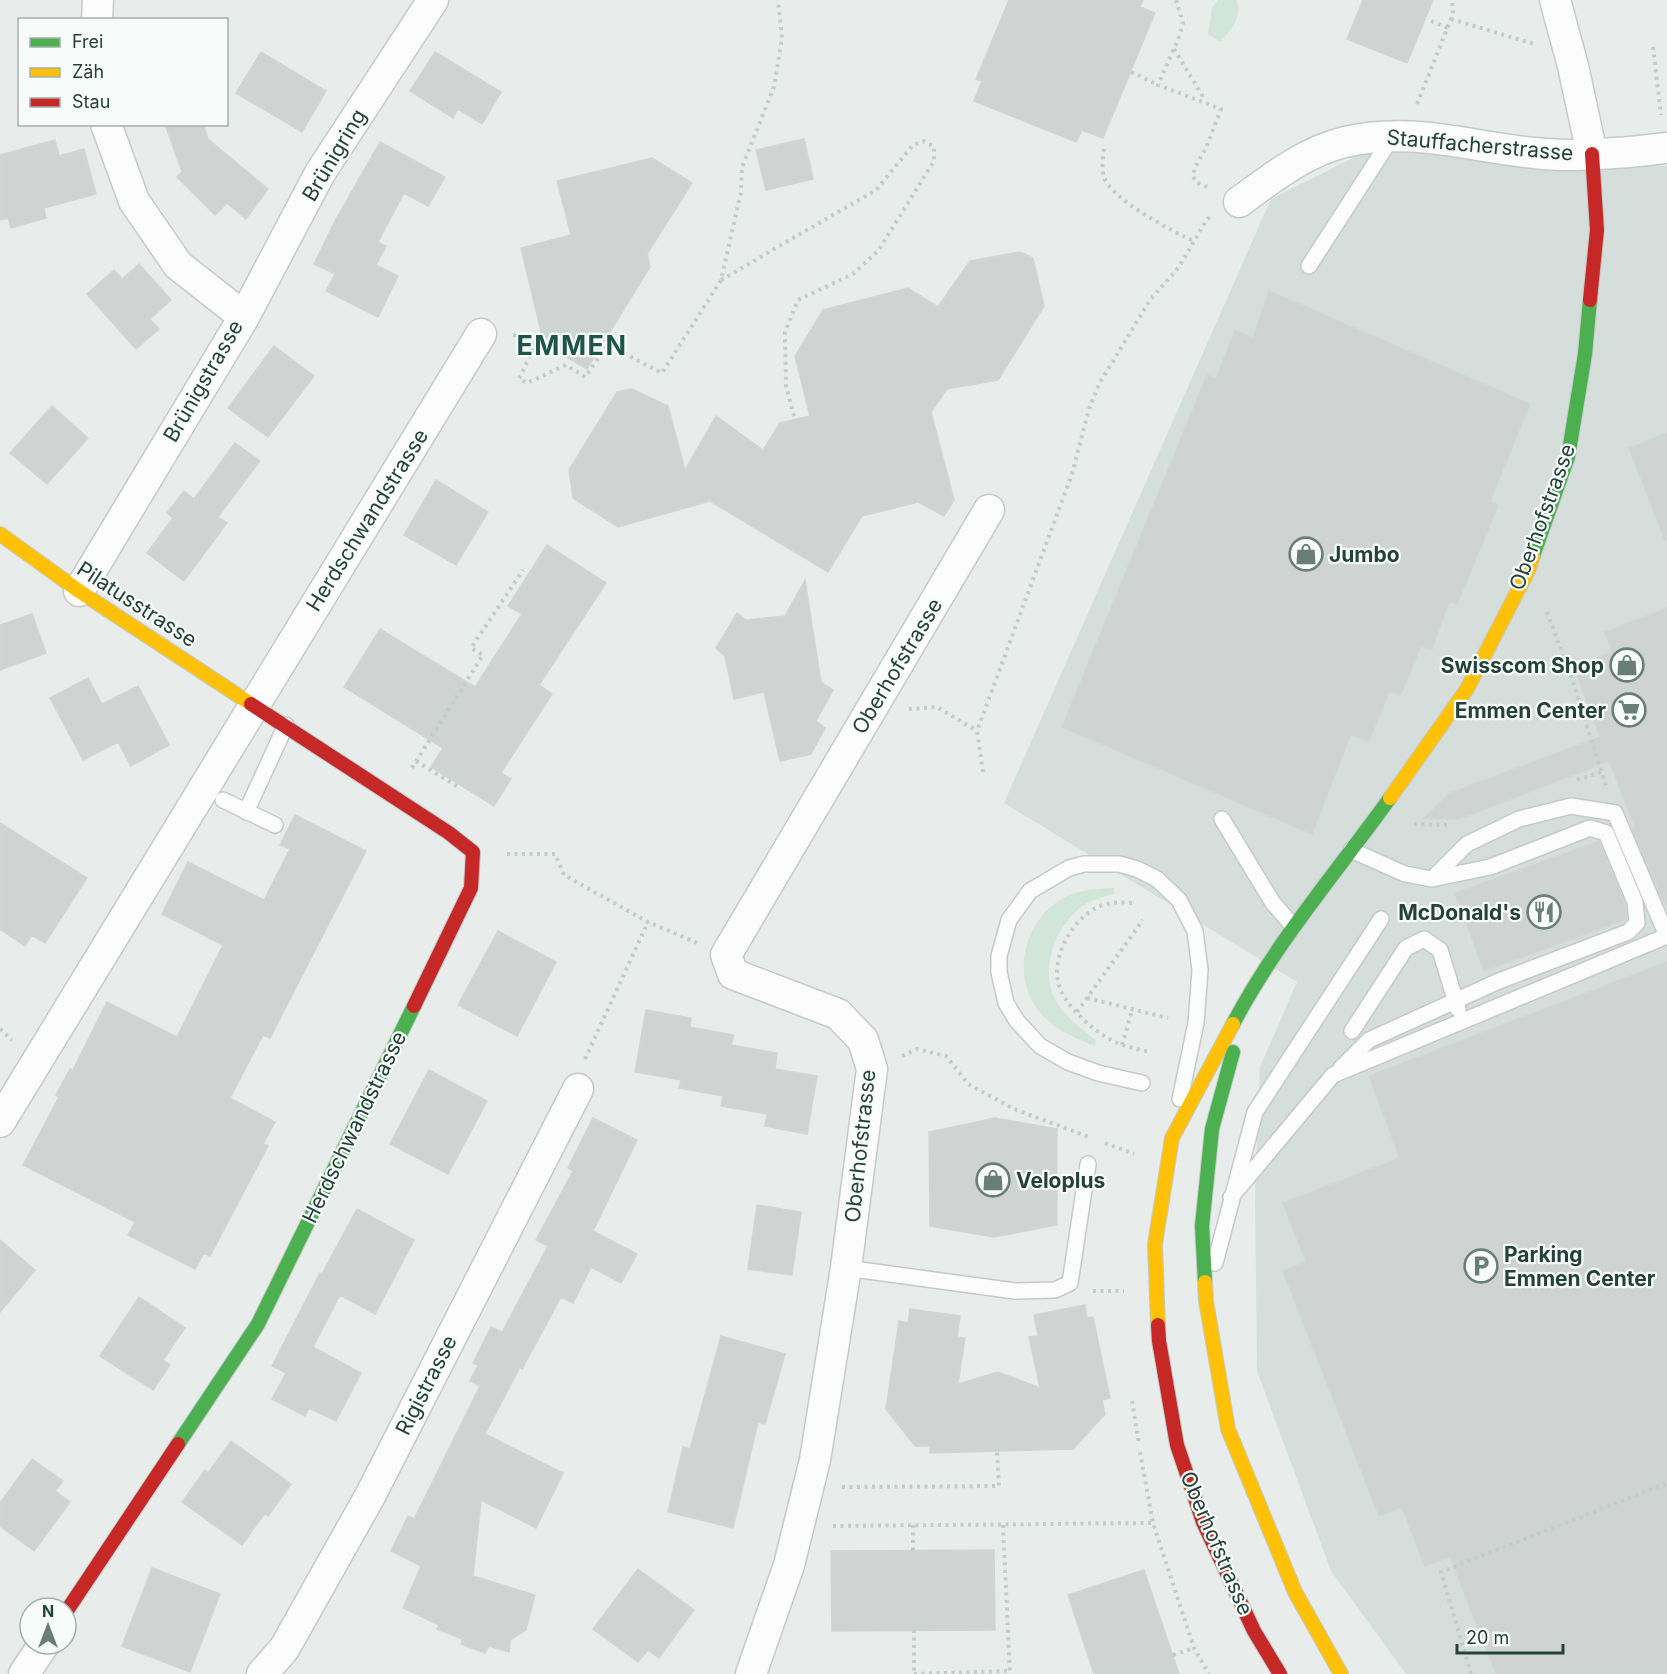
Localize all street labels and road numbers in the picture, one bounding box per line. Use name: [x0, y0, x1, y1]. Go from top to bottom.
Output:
street label: Brünigring: [297, 104, 371, 206]
street label: Stauffacherstrasse: [1386, 124, 1574, 166]
street label: Brünigstrasse: [158, 316, 248, 446]
street label: Herdschwandstrasse: [301, 424, 433, 616]
street label: Oberhofstrasse: [1504, 440, 1580, 594]
street label: Pilatusstrasse: [72, 556, 202, 652]
street label: Oberhofstrasse: [847, 594, 947, 738]
street label: Herdschwandstrasse: [297, 1027, 411, 1227]
street label: Oberhofstrasse: [840, 1068, 880, 1224]
street label: Rigistrasse: [390, 1331, 462, 1439]
street label: Oberhofstrasse: [1175, 1467, 1259, 1619]

